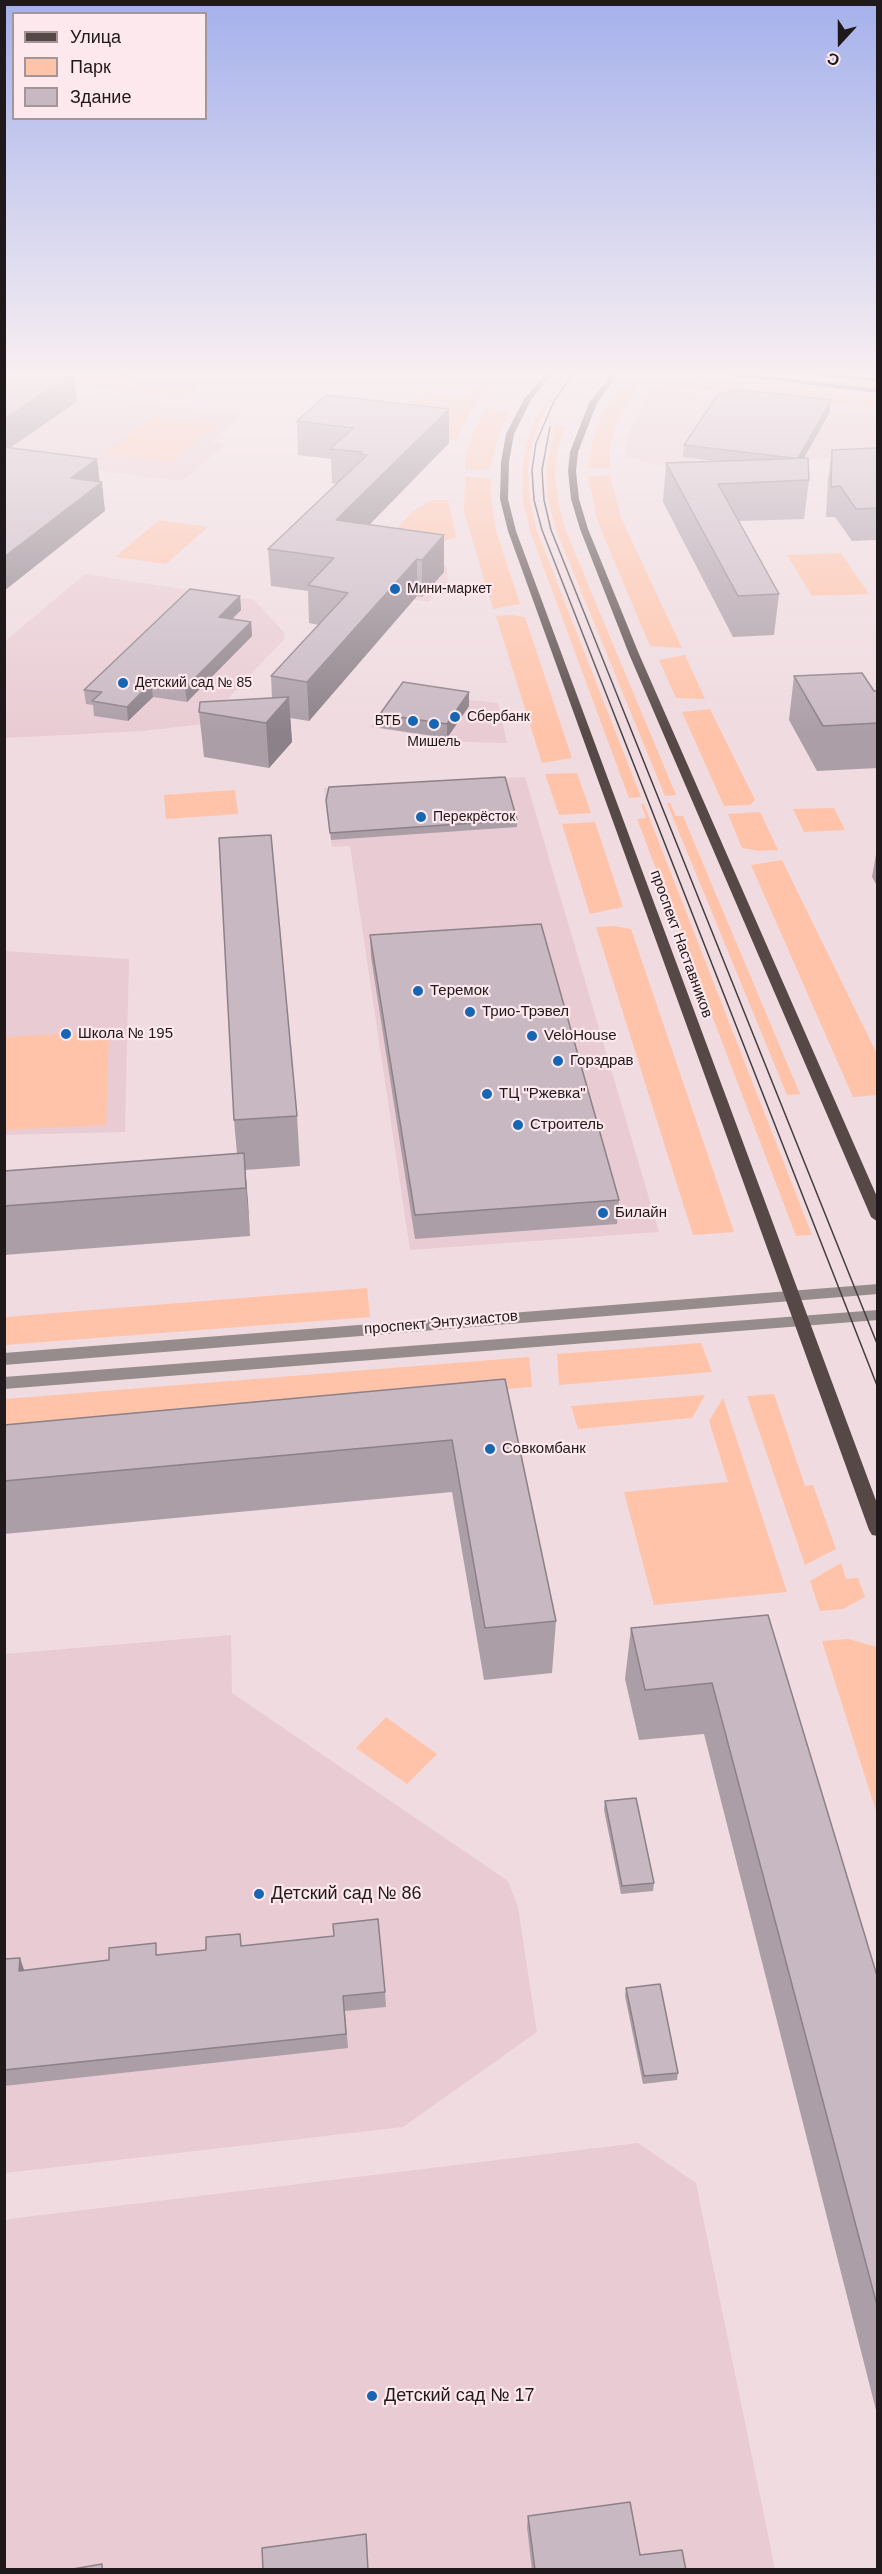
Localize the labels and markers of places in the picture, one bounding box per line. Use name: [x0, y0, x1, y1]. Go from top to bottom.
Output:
place label: Мини-маркет: [407, 581, 492, 597]
marker: Мини-маркет: [388, 582, 402, 596]
place label: Детский сад № 85: [135, 675, 252, 691]
marker: Детский сад № 85: [116, 676, 130, 690]
place label: Сбербанк: [467, 709, 530, 725]
marker: Сбербанк: [448, 710, 462, 724]
place label: ВТБ: [375, 713, 401, 729]
marker: ВТБ: [406, 714, 420, 728]
marker: Мишель: [427, 717, 441, 731]
place label: Мишель: [407, 734, 461, 750]
place label: Перекрёсток: [433, 809, 515, 825]
marker: Перекрёсток: [414, 810, 428, 824]
place label: Теремок: [430, 982, 489, 1000]
marker: Теремок: [411, 984, 425, 998]
place label: Трио-Трэвел: [482, 1003, 569, 1021]
marker: Трио-Трэвел: [463, 1005, 477, 1019]
place label: Школа № 195: [78, 1025, 173, 1043]
marker: Школа № 195: [59, 1027, 73, 1041]
place label: VeloHouse: [544, 1027, 617, 1045]
marker: VeloHouse: [525, 1029, 539, 1043]
place label: Горздрав: [570, 1052, 634, 1070]
marker: Горздрав: [551, 1054, 565, 1068]
place label: ТЦ "Ржевка": [499, 1085, 586, 1103]
marker: ТЦ "Ржевка": [480, 1087, 494, 1101]
place label: Строитель: [530, 1116, 604, 1134]
marker: Строитель: [511, 1118, 525, 1132]
place label: Билайн: [615, 1204, 667, 1222]
marker: Билайн: [596, 1206, 610, 1220]
place label: Совкомбанк: [502, 1440, 586, 1458]
marker: Совкомбанк: [483, 1442, 497, 1456]
place label: Детский сад № 86: [271, 1883, 421, 1905]
marker: Детский сад № 86: [252, 1887, 266, 1901]
place label: Детский сад № 17: [384, 2385, 534, 2407]
marker: Детский сад № 17: [365, 2389, 379, 2403]

